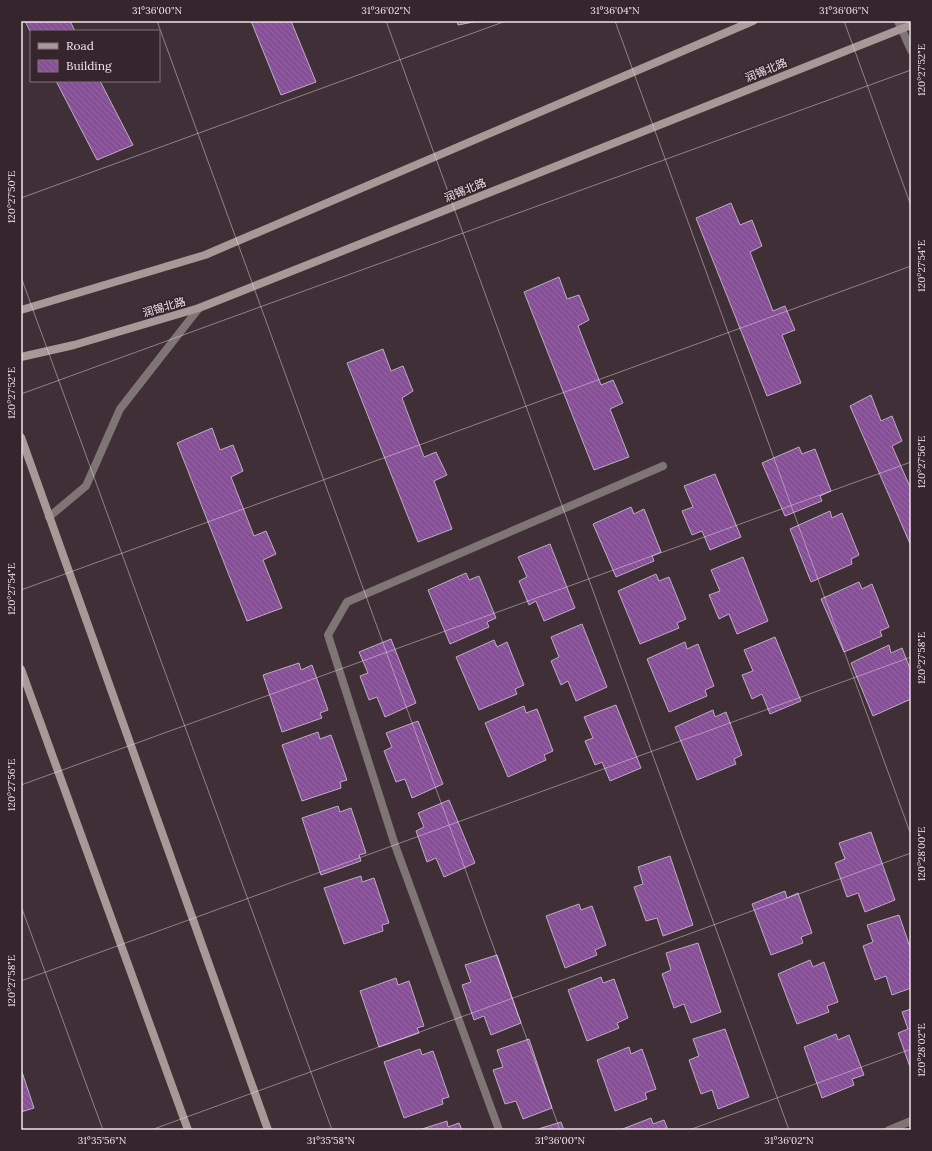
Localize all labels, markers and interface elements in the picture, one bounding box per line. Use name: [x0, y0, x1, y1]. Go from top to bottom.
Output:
text: 31°36'00"N: [132, 4, 182, 17]
text: 31°36'02"N: [361, 4, 411, 17]
text: 31°36'04"N: [590, 4, 640, 17]
text: 31°36'06"N: [819, 4, 869, 17]
legend: [30, 30, 160, 82]
text: Road: [66, 38, 94, 53]
text: 120°27'52"E: [915, 44, 928, 96]
street label: 润锡北路: [743, 55, 789, 85]
text: Building: [66, 58, 112, 73]
text: 120°27'50"E: [5, 171, 18, 223]
street label: 润锡北路: [442, 175, 488, 205]
text: 120°27'54"E: [915, 240, 928, 292]
street label: 润锡北路: [141, 294, 187, 320]
text: 120°27'52"E: [5, 367, 18, 419]
text: 120°27'56"E: [915, 436, 928, 488]
text: 120°27'54"E: [5, 563, 18, 615]
text: 120°27'58"E: [915, 632, 928, 684]
text: 120°27'56"E: [5, 759, 18, 811]
text: 120°28'00"E: [915, 827, 928, 881]
text: 120°27'58"E: [5, 955, 18, 1007]
text: 120°28'02"E: [915, 1023, 928, 1077]
text: 31°35'56"N: [78, 1134, 127, 1147]
text: 31°35'58"N: [307, 1134, 356, 1147]
text: 31°36'00"N: [535, 1134, 585, 1147]
text: 31°36'02"N: [764, 1134, 814, 1147]

